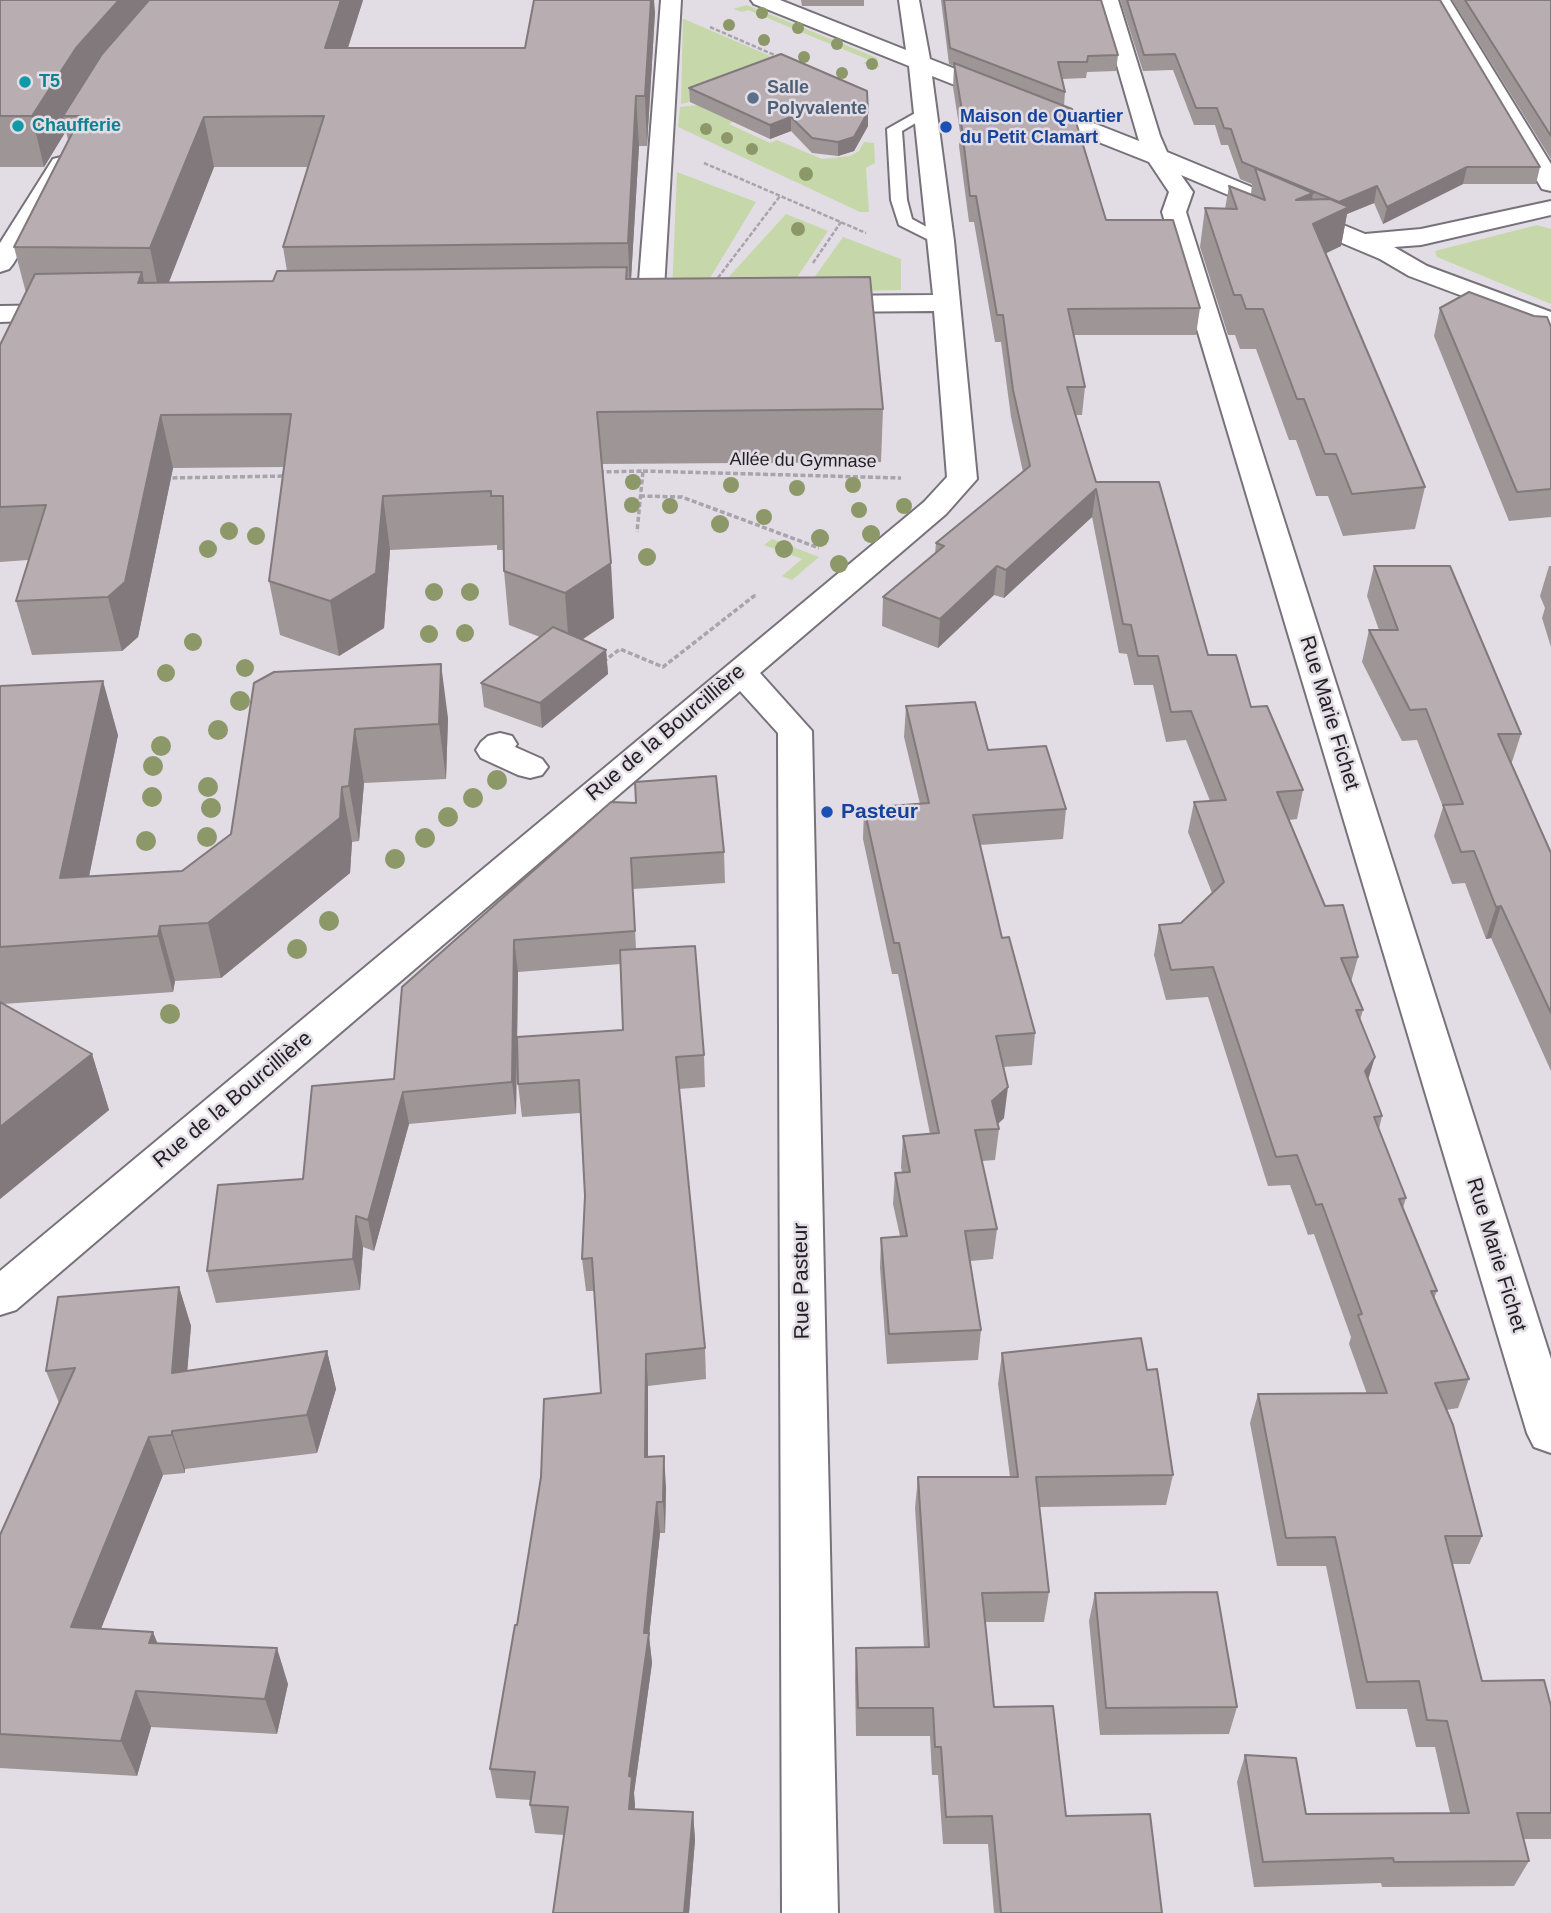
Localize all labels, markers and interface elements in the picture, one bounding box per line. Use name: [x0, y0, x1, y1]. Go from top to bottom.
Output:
place label: T5: [39, 71, 60, 93]
marker: T5: [17, 74, 33, 90]
place label: Salle Polyvalente: [767, 77, 867, 119]
marker: Salle Polyvalente: [745, 90, 761, 106]
place label: Maison de Quartier du Petit Clamart: [960, 106, 1123, 148]
place label: Chaufferie: [32, 115, 121, 137]
marker: Chaufferie: [10, 118, 26, 134]
marker: Maison de Quartier du Petit Clamart: [938, 119, 954, 135]
street label: Allée du Gymnase: [729, 449, 877, 473]
street label: Rue Marie Fichet: [1294, 633, 1364, 793]
street label: Rue de la Bourcillière: [581, 659, 751, 807]
place label: Pasteur: [841, 799, 918, 825]
marker: Pasteur: [819, 804, 835, 820]
street label: Rue de la Bourcillière: [148, 1026, 318, 1174]
street label: Rue Marie Fichet: [1461, 1175, 1531, 1335]
street label: Rue Pasteur: [788, 1222, 816, 1340]

